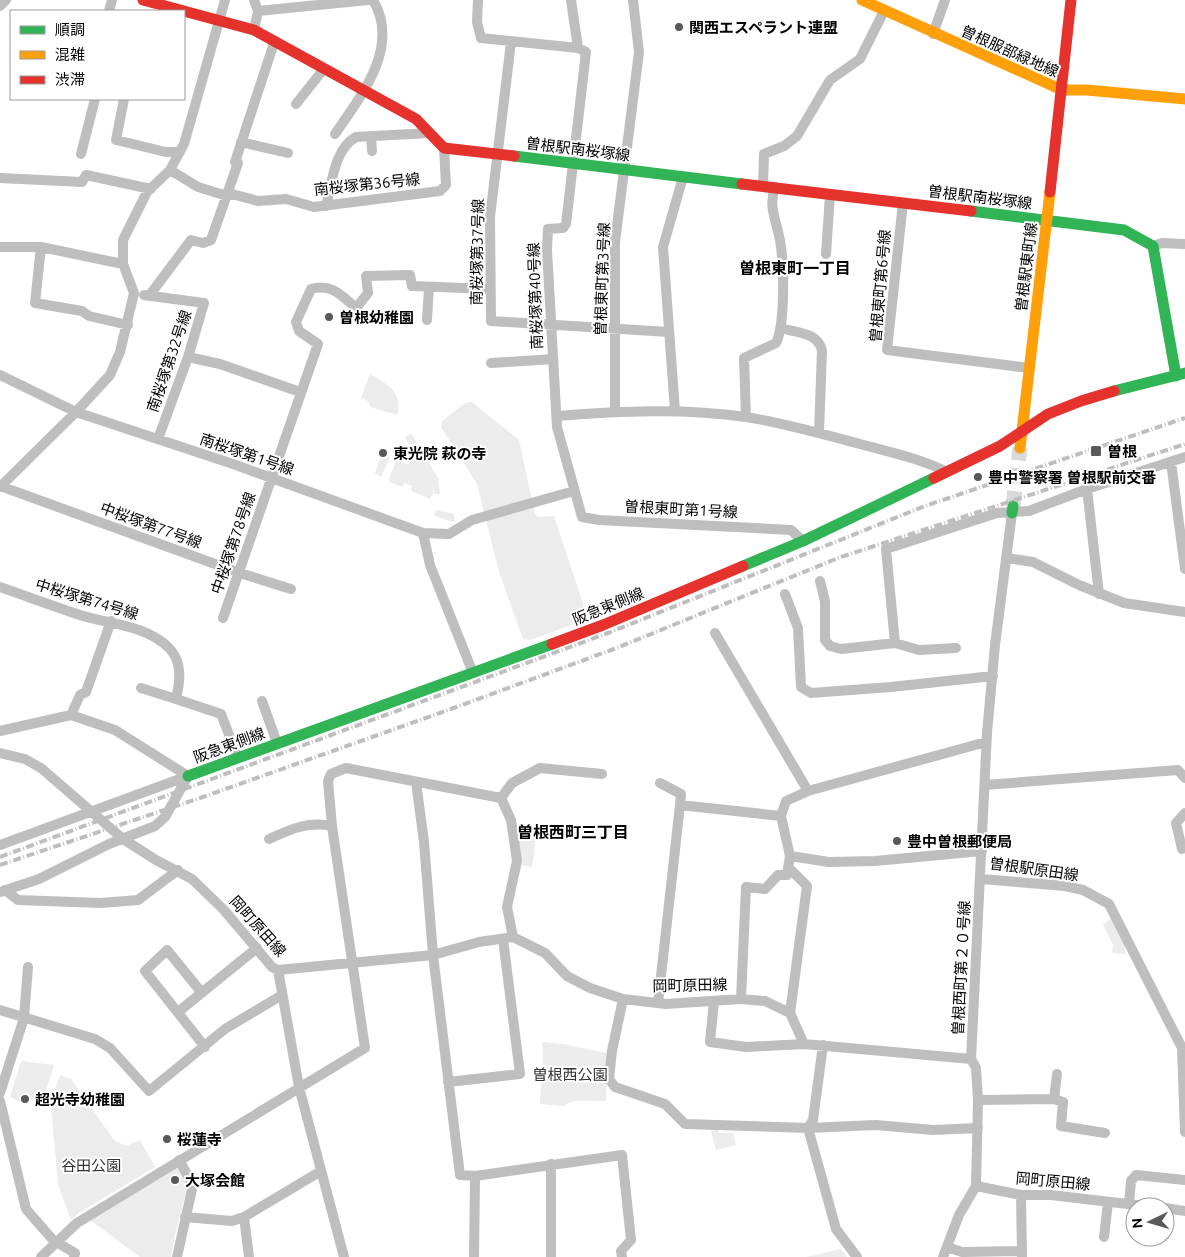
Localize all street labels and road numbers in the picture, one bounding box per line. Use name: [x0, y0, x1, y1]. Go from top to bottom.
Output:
street label: 曽根服部緑地線: [959, 22, 1061, 80]
street label: 曽根駅南桜塚線: [525, 134, 631, 164]
street label: 南桜塚第36号線: [313, 170, 421, 198]
street label: 曽根駅南桜塚線: [927, 182, 1033, 212]
street label: 南桜塚第37号線: [468, 198, 486, 306]
street label: 曽根駅東町線: [1012, 221, 1040, 313]
street label: 曽根東町第3号線: [592, 222, 612, 336]
street label: 曽根東町第6号線: [867, 229, 893, 343]
street label: 南桜塚第40号線: [525, 242, 545, 350]
street label: 南桜塚第32号線: [144, 308, 194, 414]
street label: 南桜塚第1号線: [198, 430, 296, 478]
street label: 中桜塚第78号線: [208, 490, 258, 596]
street label: 曽根東町第1号線: [624, 498, 738, 520]
street label: 中桜塚第77号線: [98, 499, 204, 551]
street label: 中桜塚第74号線: [33, 575, 141, 623]
street label: 阪急東側線: [570, 584, 646, 628]
street label: 阪急東側線: [191, 724, 267, 766]
street label: 曽根駅原田線: [988, 854, 1080, 884]
street label: 岡町原田線: [227, 892, 289, 960]
street label: 曽根西町第２０号線: [949, 900, 973, 1036]
street label: 岡町原田線: [652, 976, 728, 994]
street label: 岡町原田線: [1015, 1169, 1091, 1193]

